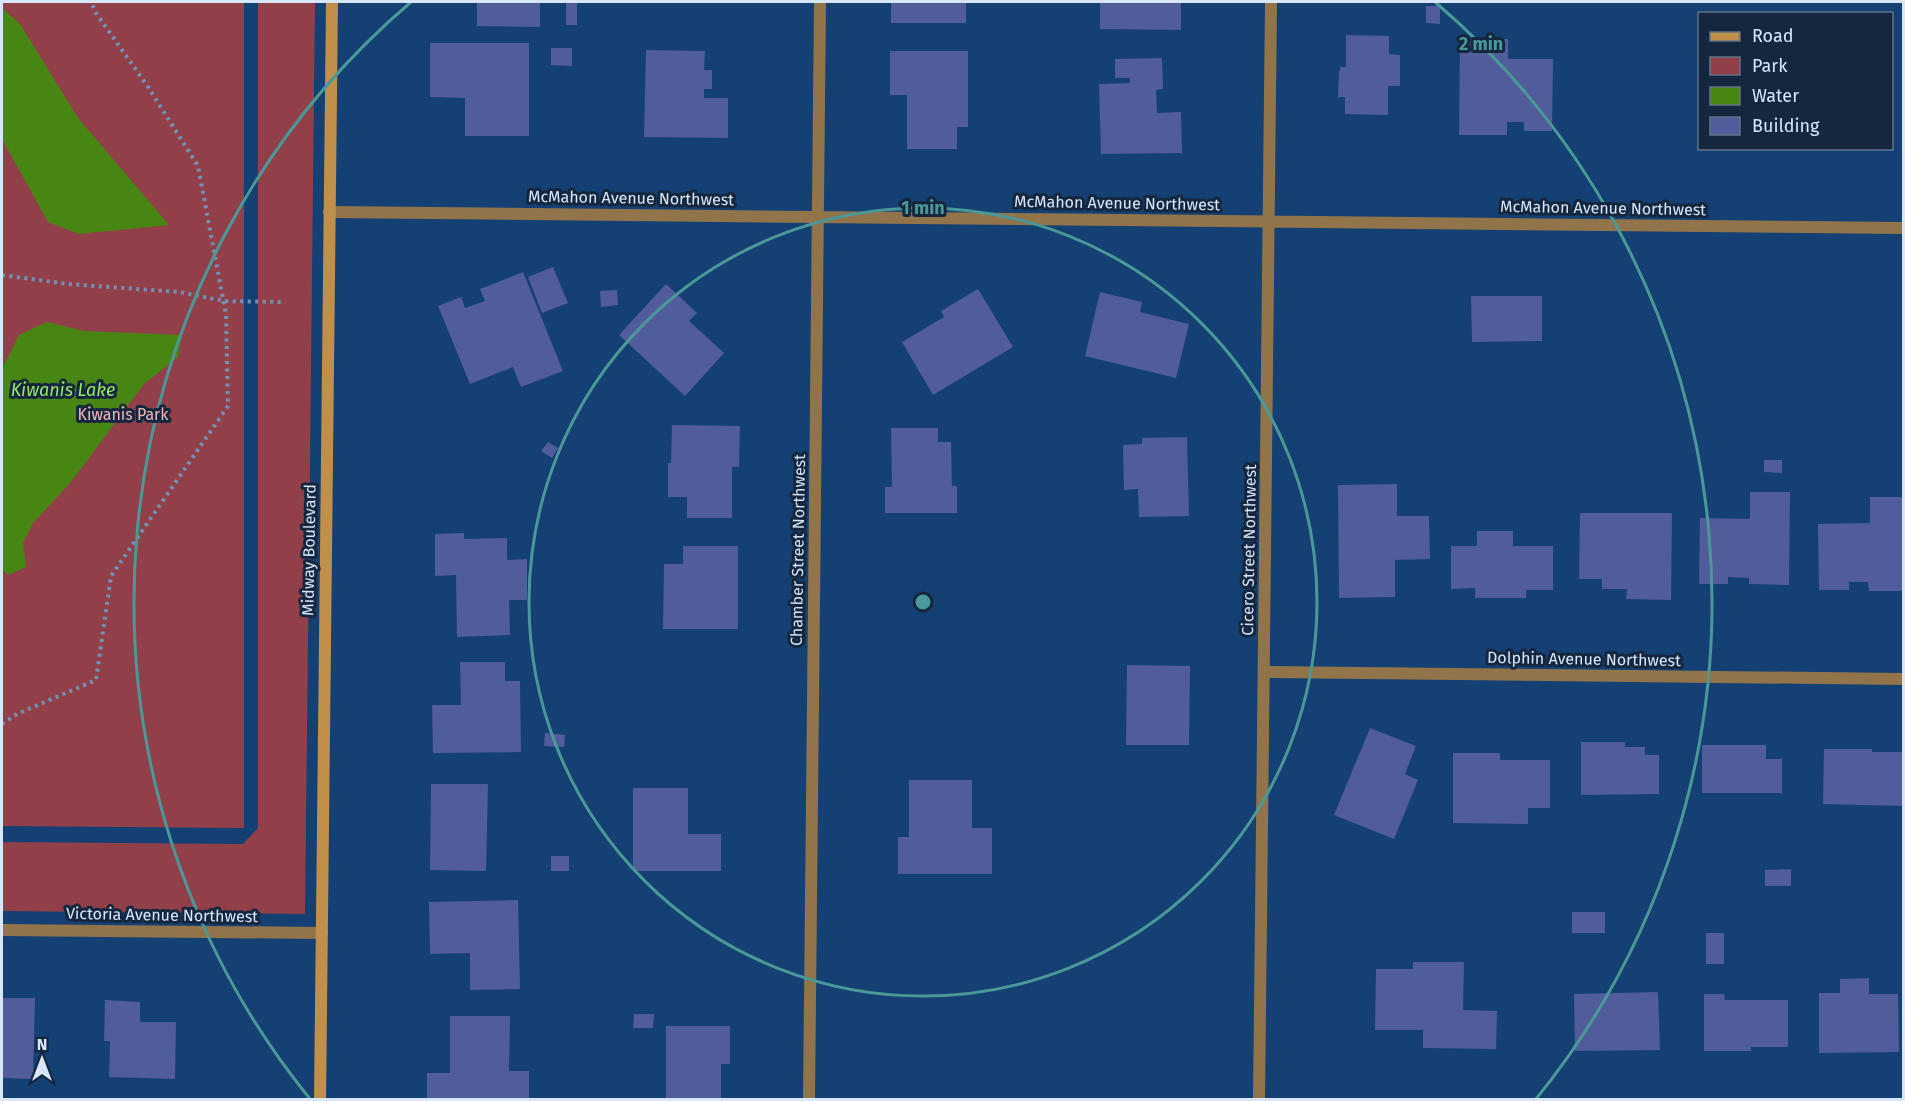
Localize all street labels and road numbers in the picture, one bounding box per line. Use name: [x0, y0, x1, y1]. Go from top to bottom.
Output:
street label: McMahon Avenue Northwest: [528, 187, 734, 209]
street label: McMahon Avenue Northwest: [1014, 192, 1220, 214]
street label: McMahon Avenue Northwest: [1500, 197, 1706, 219]
street label: Chamber Street Northwest: [787, 454, 809, 646]
street label: Cicero Street Northwest: [1238, 464, 1260, 636]
street label: Midway Boulevard: [298, 484, 320, 616]
street label: Dolphin Avenue Northwest: [1487, 648, 1681, 670]
street label: Victoria Avenue Northwest: [66, 904, 258, 926]

